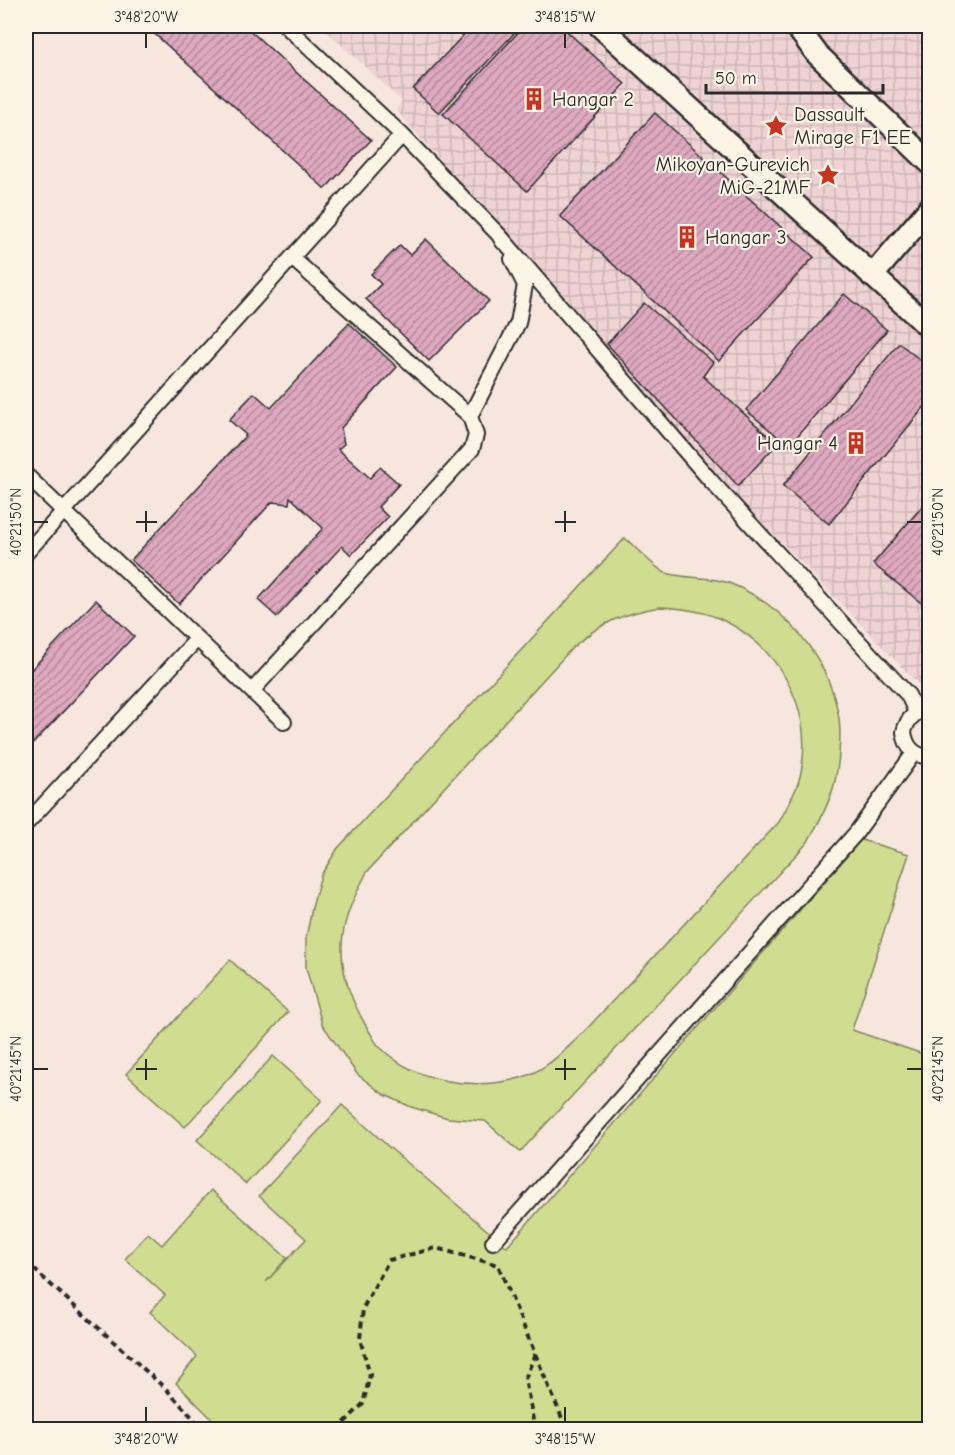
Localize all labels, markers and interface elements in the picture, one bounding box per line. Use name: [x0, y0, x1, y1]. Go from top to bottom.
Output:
text: 3°48'20"W: [114, 8, 178, 26]
text: 3°48'15"W: [535, 8, 595, 26]
scale bar: [706, 57, 883, 95]
text: 50 m: [715, 68, 757, 89]
building icon: Hangar 2: [521, 86, 547, 112]
place label: Hangar 2: [552, 88, 634, 111]
place label: Dassault Mirage F1 EE: [794, 103, 911, 149]
place icon: Dassault Mirage F1 EE: [763, 113, 789, 139]
place label: Mikoyan-Gurevich MiG-21MF: [656, 153, 810, 199]
place icon: Mikoyan-Gurevich MiG-21MF: [815, 162, 841, 188]
building icon: Hangar 3: [674, 224, 700, 250]
place label: Hangar 3: [705, 226, 787, 249]
building icon: Hangar 4: [843, 430, 869, 456]
place label: Hangar 4: [757, 432, 838, 455]
text: 40°21'50"N: [7, 488, 25, 556]
text: 40°21'50"N: [929, 488, 947, 556]
text: 40°21'45"N: [7, 1036, 25, 1102]
text: 40°21'45"N: [929, 1036, 947, 1102]
text: 3°48'20"W: [114, 1430, 178, 1448]
text: 3°48'15"W: [535, 1430, 595, 1448]

